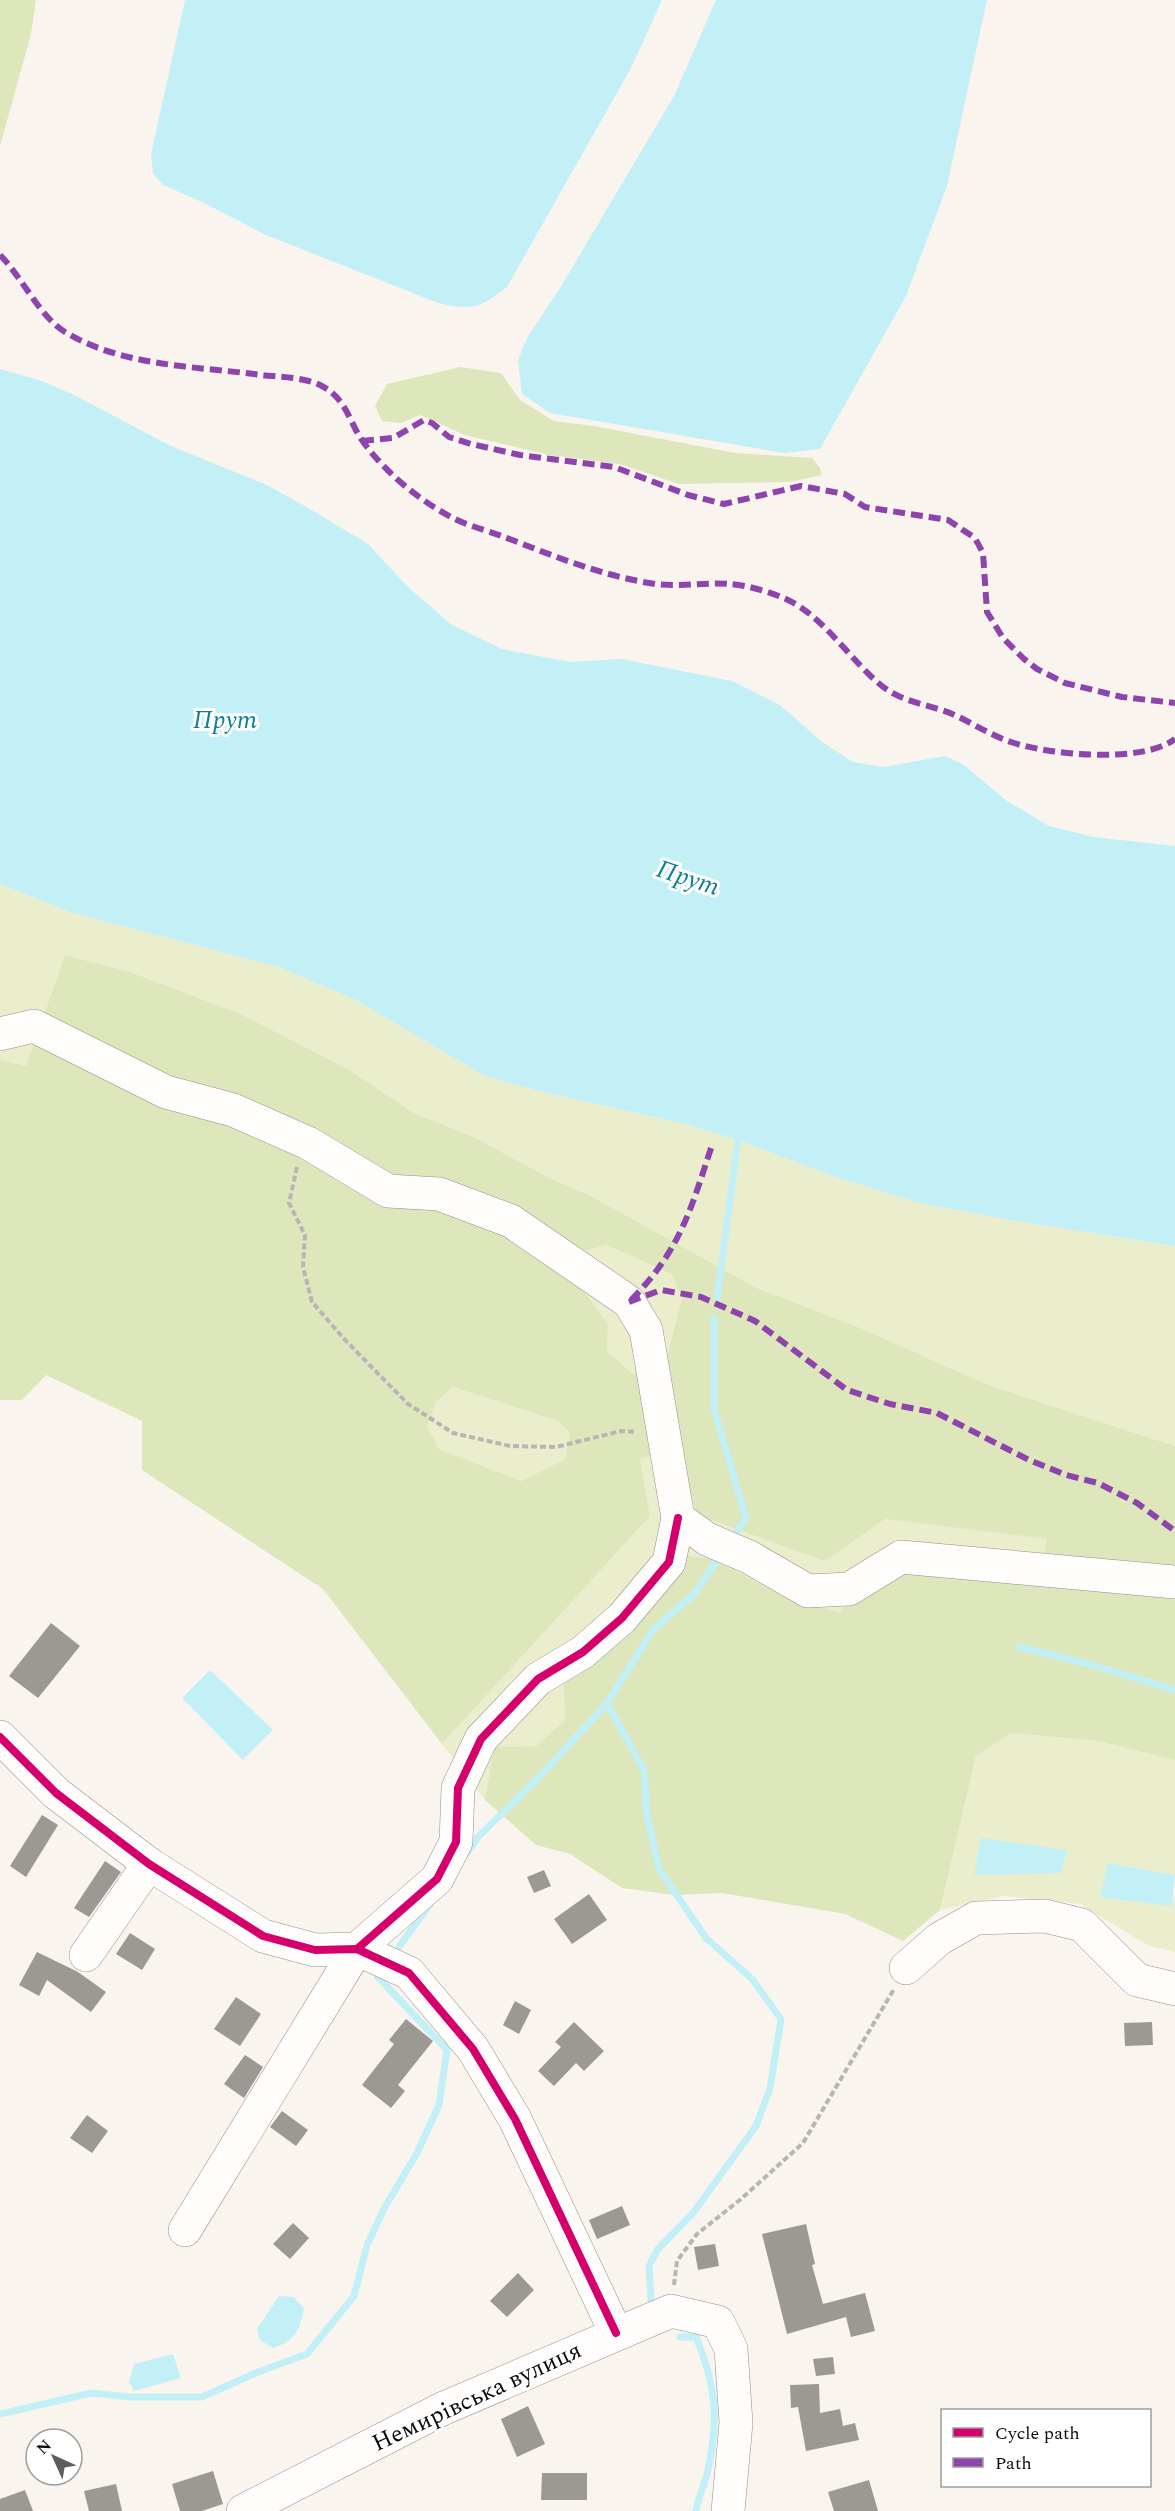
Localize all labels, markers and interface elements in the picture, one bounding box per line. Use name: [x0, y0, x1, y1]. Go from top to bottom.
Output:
water label: Прут: [193, 700, 257, 740]
water label: Прут: [651, 849, 725, 907]
street label: Немирівська вулиця: [366, 2333, 588, 2461]
legend: [941, 2409, 1151, 2487]
text: Cycle path: [995, 2420, 1080, 2447]
north arrow: [24, 2427, 84, 2487]
text: N: [31, 2434, 57, 2460]
text: Path: [995, 2450, 1032, 2477]

